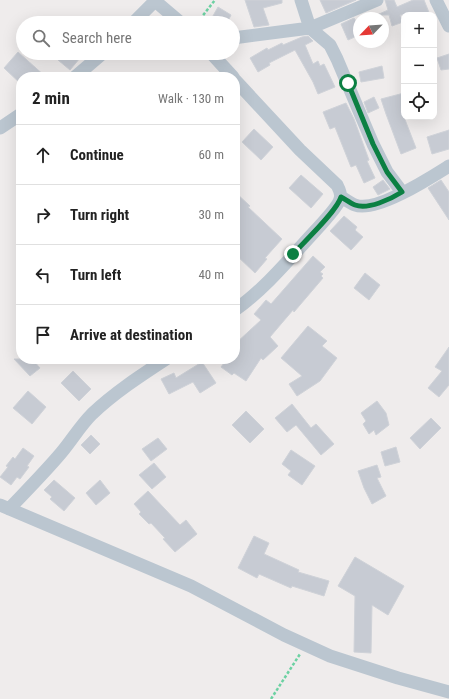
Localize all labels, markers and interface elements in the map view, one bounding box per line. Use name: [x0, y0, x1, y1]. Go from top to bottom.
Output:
north arrow: [353, 12, 389, 48]
map controls: [401, 12, 437, 120]
button: +: [401, 12, 437, 48]
search box: [16, 16, 240, 60]
icon: search: [30, 27, 52, 49]
text: Search here: [62, 29, 132, 47]
button: −: [401, 48, 437, 84]
route start: [339, 74, 357, 92]
button: locate: [401, 84, 437, 120]
text: 2 min: [32, 88, 70, 108]
text: Walk · 130 m: [158, 91, 224, 106]
icon: ahead: [32, 144, 54, 166]
text: Continue: [70, 146, 124, 164]
text: 60 m: [198, 147, 224, 162]
icon: right: [32, 204, 54, 226]
text: Turn right: [70, 206, 129, 224]
text: 30 m: [198, 207, 224, 222]
route end: [284, 245, 302, 263]
icon: left: [32, 264, 54, 286]
text: Turn left: [70, 266, 121, 284]
text: 40 m: [198, 267, 224, 282]
icon: arrive: [32, 324, 54, 346]
text: Arrive at destination: [70, 326, 193, 344]

